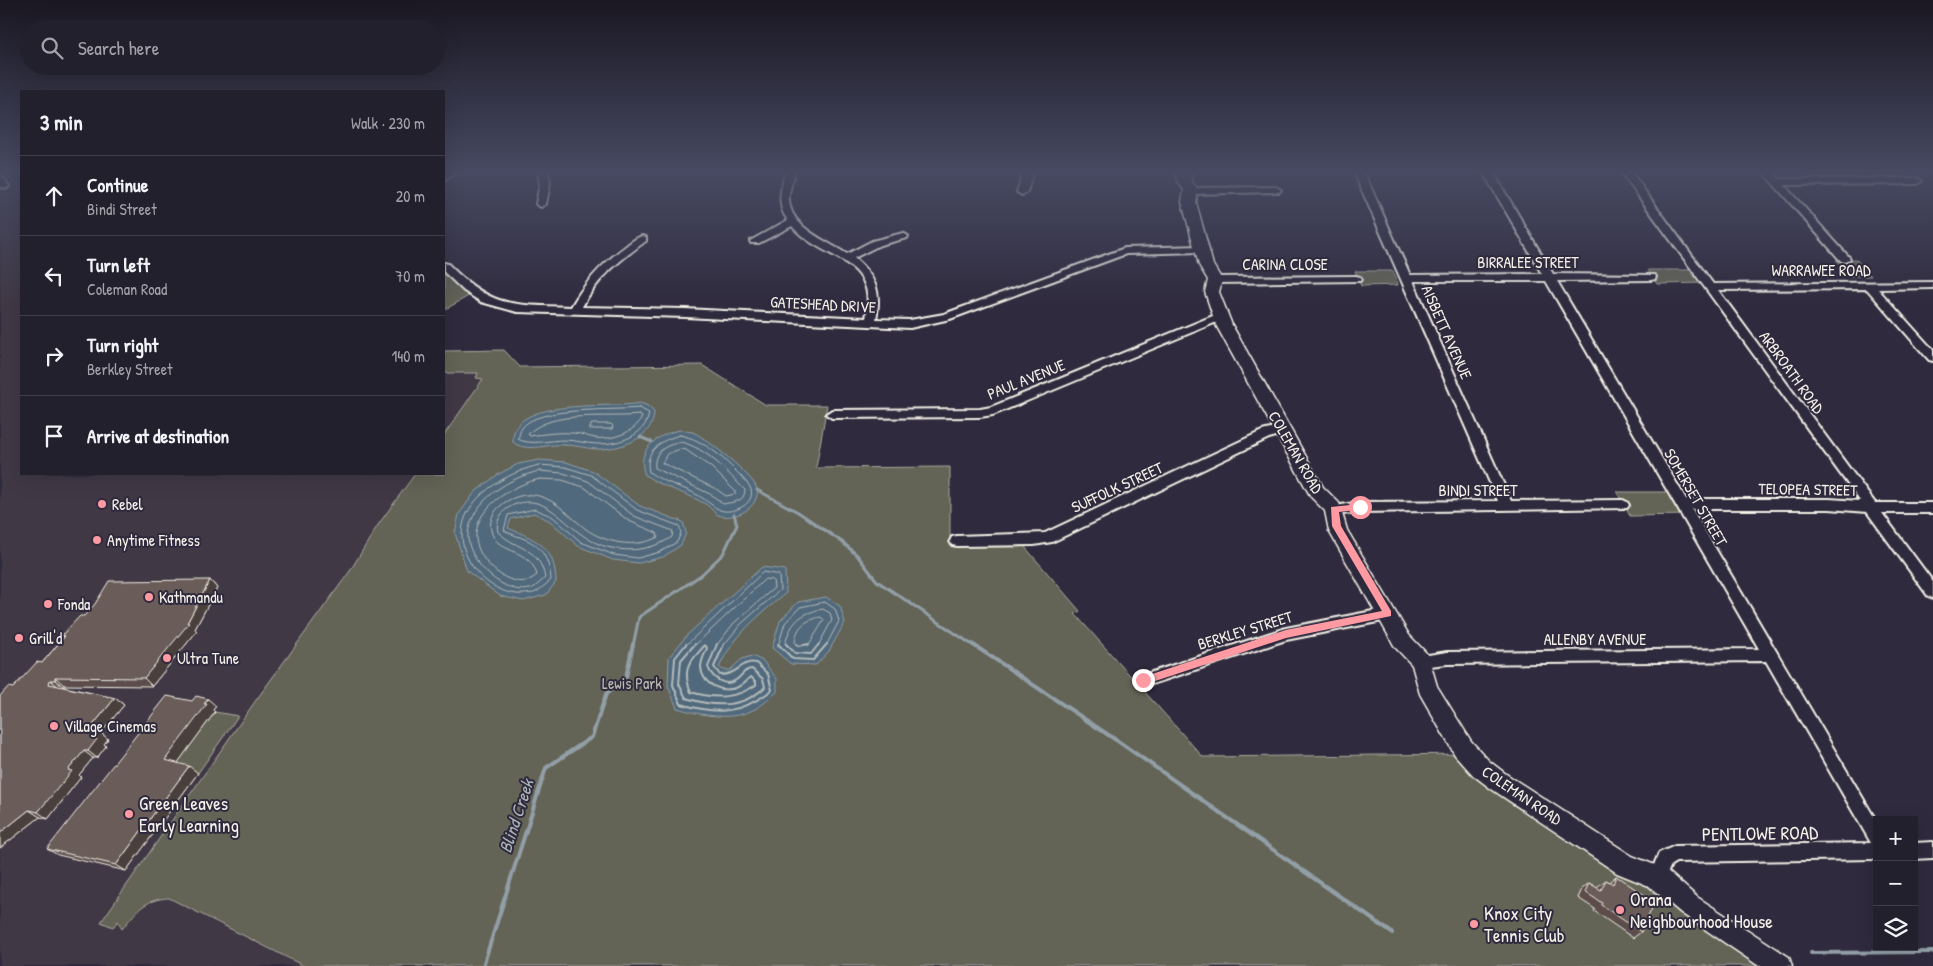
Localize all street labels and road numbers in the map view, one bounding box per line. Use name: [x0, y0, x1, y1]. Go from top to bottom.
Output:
street label: BIRRALEE STREET: [1477, 251, 1579, 273]
street label: CARINA CLOSE: [1242, 253, 1328, 275]
street label: WARRAWEE ROAD: [1771, 259, 1871, 281]
street label: AISBETT AVENUE: [1416, 281, 1478, 383]
street label: GATESHEAD DRIVE: [770, 290, 876, 318]
street label: ARBROATH ROAD: [1754, 326, 1830, 418]
street label: PAUL AVENUE: [984, 353, 1068, 405]
street label: COLEMAN ROAD: [1264, 407, 1329, 498]
street label: SOMERSET STREET: [1659, 444, 1733, 550]
street label: SUFFOLK STREET: [1068, 456, 1167, 518]
street label: TELOPEA STREET: [1758, 477, 1858, 501]
street label: BINDI STREET: [1438, 479, 1518, 501]
street label: BERKLEY STREET: [1195, 605, 1296, 655]
street label: ALLENBY AVENUE: [1544, 628, 1646, 650]
street label: COLEMAN ROAD: [1478, 760, 1567, 830]
street label: PENTLOWE ROAD: [1702, 819, 1818, 847]

